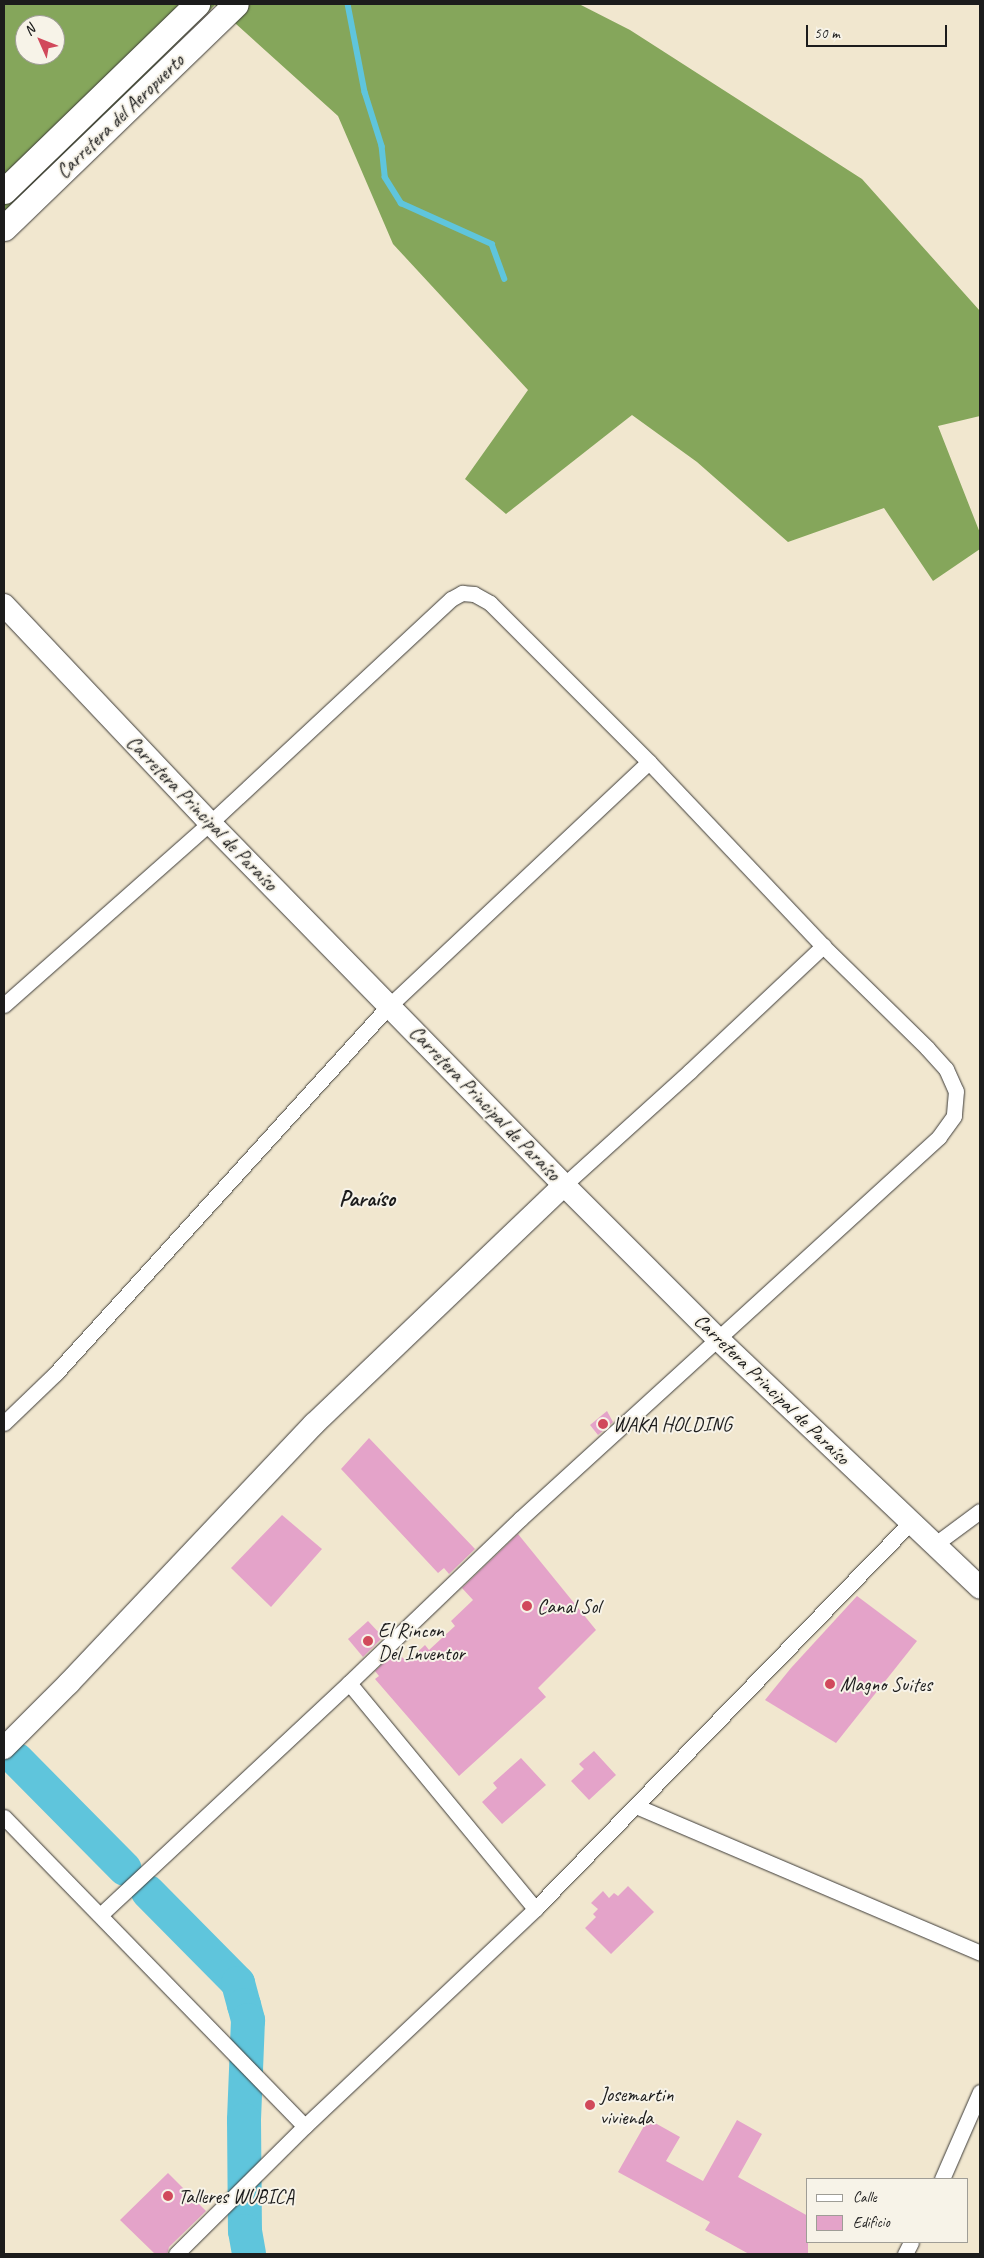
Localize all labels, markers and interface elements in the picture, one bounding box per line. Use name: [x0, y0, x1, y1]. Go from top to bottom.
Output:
north arrow: [15, 15, 65, 65]
scale bar: [809, 15, 950, 47]
text: N: [20, 21, 39, 39]
text: 50 m: [814, 24, 840, 43]
street label: Carretera del Aeropuerto: [51, 49, 189, 183]
street label: Carretera Principal de Paraíso: [122, 730, 282, 896]
street label: Carretera Principal de Paraíso: [405, 1020, 565, 1186]
district label: Paraíso: [339, 1187, 395, 1213]
street label: Carretera Principal de Paraíso: [689, 1309, 855, 1469]
place label: WAKA HOLDING: [613, 1412, 732, 1436]
marker: WAKA HOLDING: [597, 1418, 609, 1430]
place label: Canal Sol: [537, 1594, 600, 1618]
marker: Canal Sol: [521, 1600, 533, 1612]
place label: El Rincon Del Inventor: [378, 1618, 464, 1665]
marker: El Rincon Del Inventor: [362, 1635, 374, 1647]
place label: Magno Suites: [840, 1672, 932, 1696]
marker: Magno Suites: [824, 1678, 836, 1690]
place label: Josemartin vivienda: [600, 2082, 673, 2129]
marker: Josemartin vivienda: [584, 2099, 596, 2111]
legend: [806, 2178, 969, 2243]
place label: Talleres WUBICA: [178, 2184, 294, 2208]
text: Calle: [853, 2188, 877, 2207]
marker: Talleres WUBICA: [162, 2190, 174, 2202]
text: Edificio: [853, 2213, 890, 2232]

